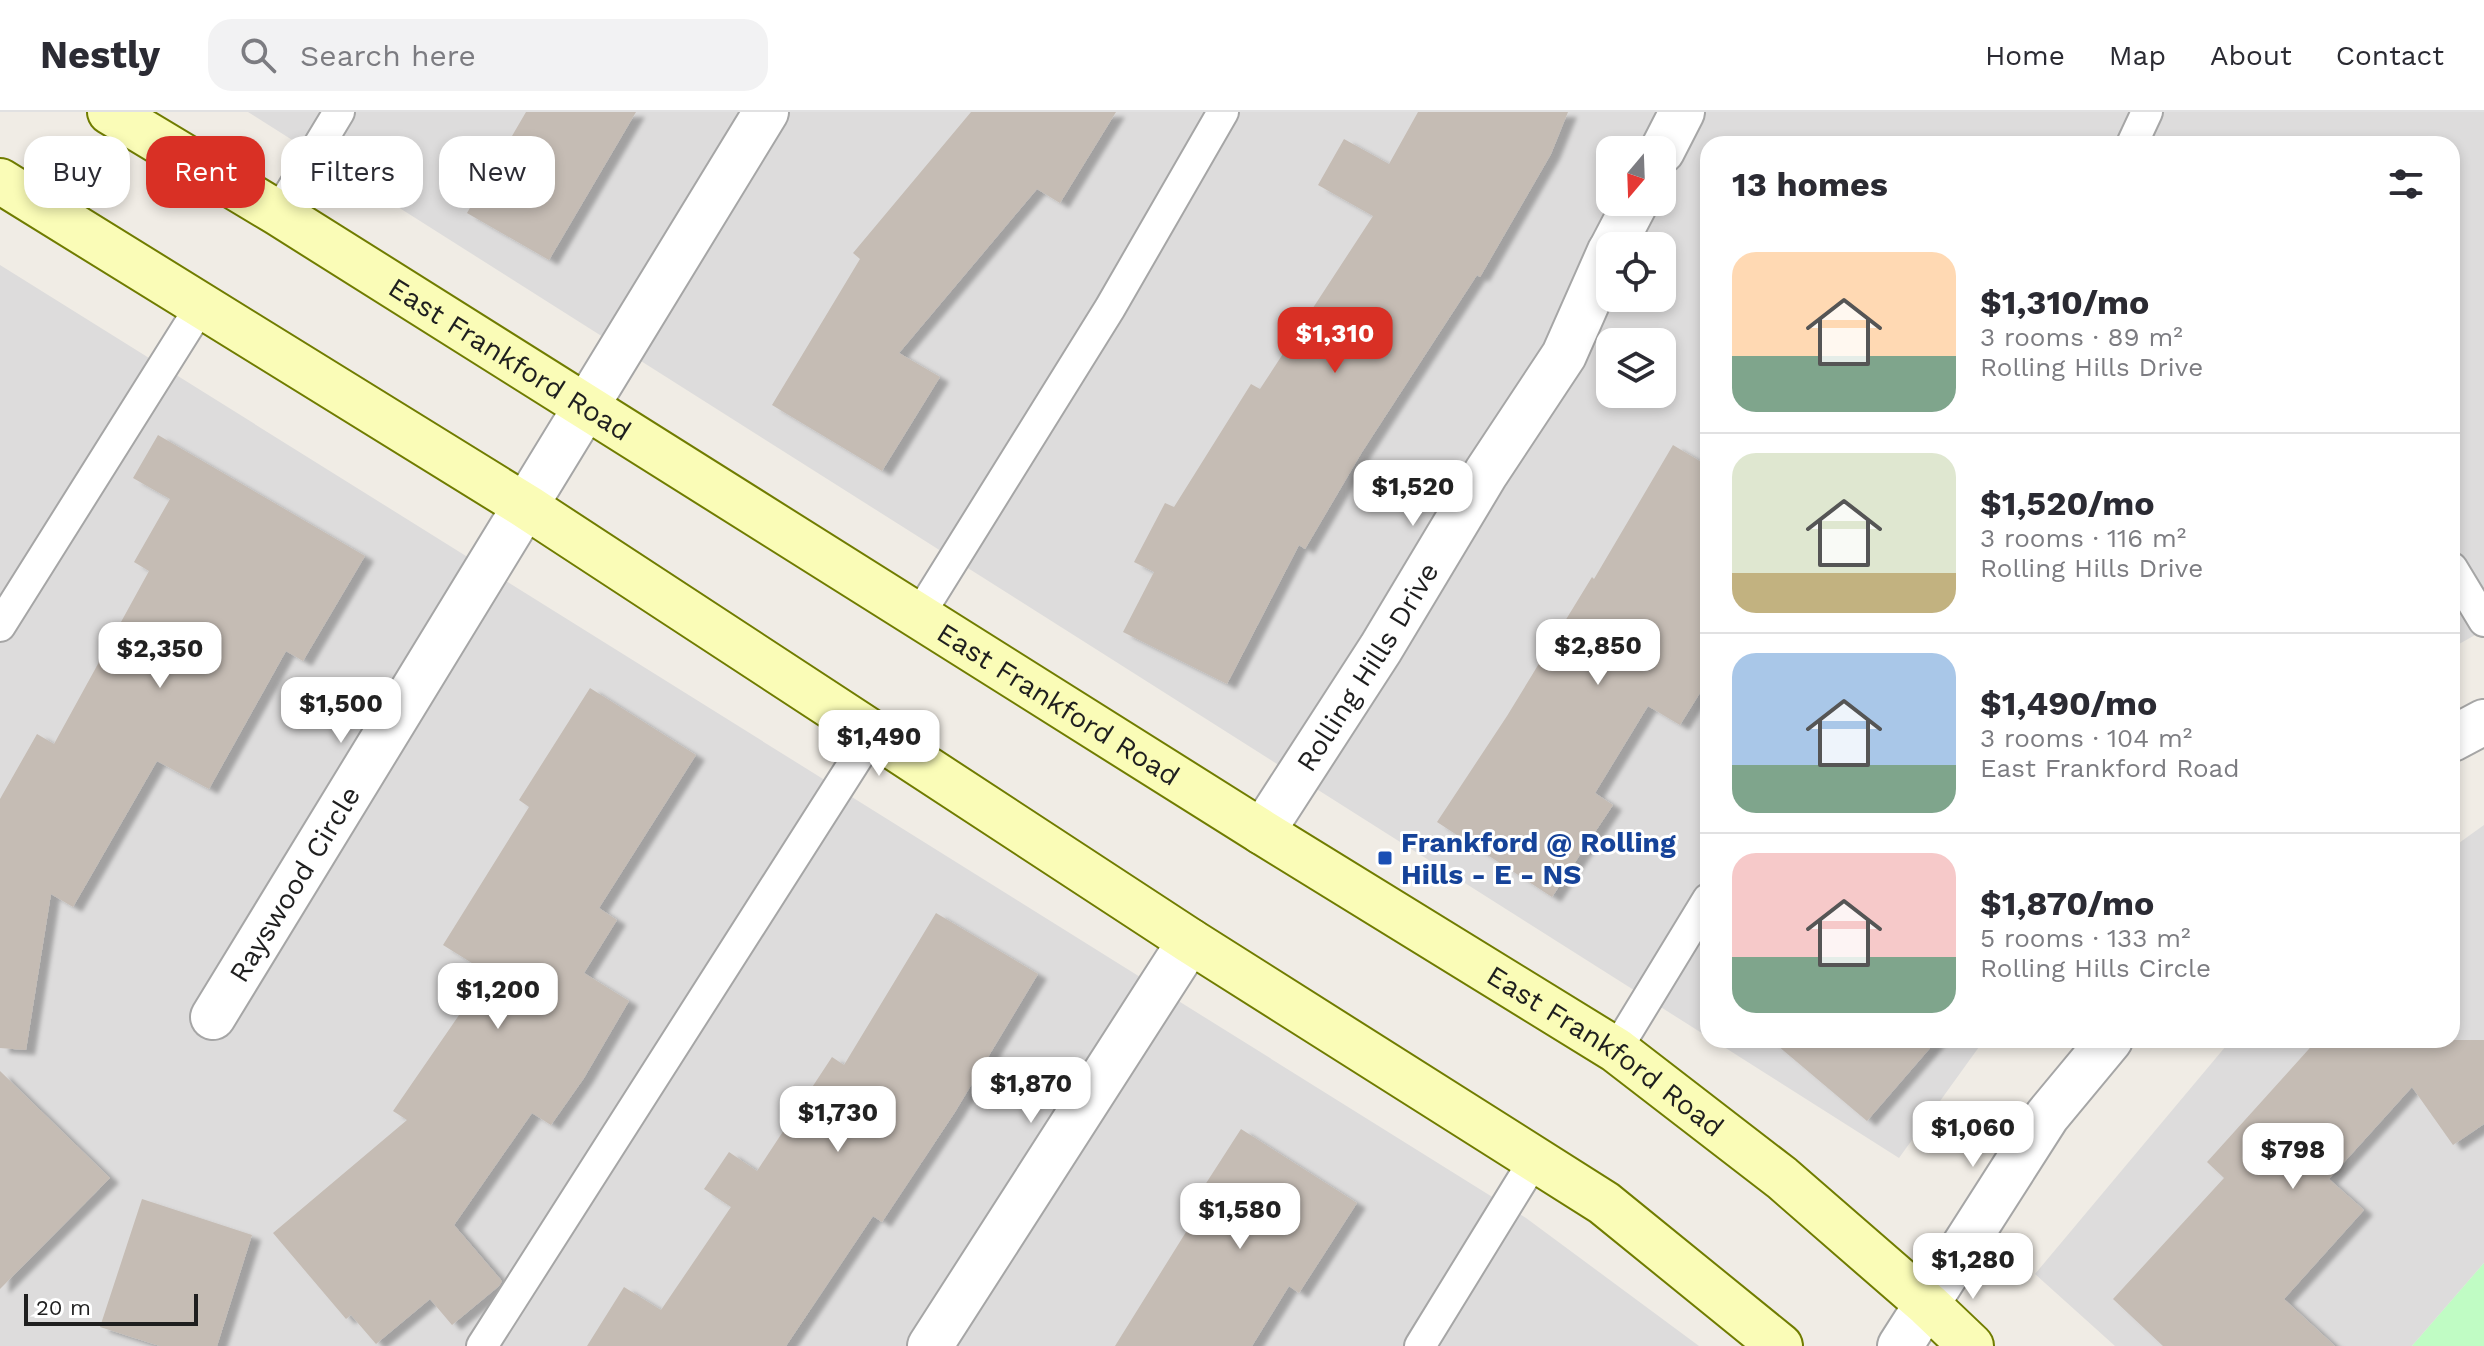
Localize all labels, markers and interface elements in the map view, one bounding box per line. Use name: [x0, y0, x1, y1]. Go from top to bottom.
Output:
search box: [208, 19, 768, 91]
text: Nestly: [40, 33, 160, 77]
icon: search: [236, 33, 280, 77]
text: Search here: [300, 38, 476, 73]
text: Home: [1985, 39, 2065, 72]
text: Map: [2109, 39, 2166, 72]
text: About: [2210, 39, 2292, 72]
text: Contact: [2336, 39, 2444, 72]
chip: Buy: [24, 136, 130, 208]
chip: Rent: [146, 136, 265, 208]
chip: Filters: [281, 136, 423, 208]
chip: New: [439, 136, 555, 208]
north arrow: [1596, 136, 1676, 216]
map controls: [1596, 136, 1676, 408]
icon: filters: [2384, 162, 2428, 206]
text: 13 homes: [1732, 164, 1888, 204]
button: locate: [1596, 232, 1676, 312]
street label: East Frankford Road: [382, 271, 637, 448]
text: $1,310/mo: [1980, 282, 2149, 322]
icon: home: [1796, 284, 1892, 380]
pin: $1,310: [1270, 307, 1400, 375]
text: $1,310: [1296, 318, 1374, 348]
text: 3 rooms · 89 m²: [1980, 322, 2183, 352]
button: layers: [1596, 328, 1676, 408]
text: Rolling Hills Drive: [1980, 352, 2203, 382]
pin: $1,520: [1348, 460, 1478, 528]
text: $1,520: [1372, 471, 1454, 501]
text: $1,520/mo: [1980, 483, 2155, 523]
icon: home: [1796, 485, 1892, 581]
text: 3 rooms · 116 m²: [1980, 523, 2186, 553]
text: Rolling Hills Drive: [1980, 553, 2203, 583]
street label: Rolling Hills Drive: [1290, 556, 1446, 778]
street label: East Frankford Road: [931, 616, 1185, 793]
pin: $2,850: [1533, 619, 1663, 687]
pin: $2,350: [95, 622, 225, 690]
text: $2,850: [1554, 630, 1642, 660]
text: $2,350: [116, 633, 204, 663]
pin: $1,500: [276, 677, 406, 745]
text: $1,490/mo: [1980, 683, 2157, 723]
icon: home: [1796, 685, 1892, 781]
text: $1,500: [299, 688, 383, 718]
pin: $1,490: [814, 710, 944, 778]
text: $1,490: [837, 721, 921, 751]
text: 3 rooms · 104 m²: [1980, 723, 2192, 753]
text: East Frankford Road: [1980, 753, 2240, 783]
street label: Rayswood Circle: [222, 780, 367, 988]
place label: Frankford @ Rolling Hills - E - NS: [1401, 826, 1676, 891]
marker: Frankford @ Rolling Hills - E - NS: [1376, 849, 1394, 867]
text: $1,870/mo: [1980, 883, 2154, 923]
icon: home: [1796, 885, 1892, 981]
text: 5 rooms · 133 m²: [1980, 923, 2191, 953]
text: Rolling Hills Circle: [1980, 953, 2211, 983]
street label: East Frankford Road: [1481, 959, 1730, 1144]
pin: $1,200: [433, 963, 563, 1031]
text: $1,200: [456, 974, 540, 1004]
pin: $1,870: [966, 1057, 1096, 1125]
text: $1,870: [990, 1068, 1072, 1098]
pin: $1,730: [773, 1086, 903, 1154]
text: $1,730: [798, 1097, 878, 1127]
pin: $1,060: [1908, 1101, 2038, 1169]
text: $1,060: [1931, 1112, 2015, 1142]
pin: $798: [2246, 1123, 2340, 1191]
text: $798: [2261, 1134, 2325, 1164]
pin: $1,580: [1175, 1183, 1305, 1251]
text: $1,580: [1198, 1194, 1282, 1224]
pin: $1,280: [1908, 1233, 2038, 1301]
text: $1,280: [1931, 1244, 2015, 1274]
scale bar: [24, 1290, 198, 1326]
text: 20 m: [36, 1295, 91, 1320]

